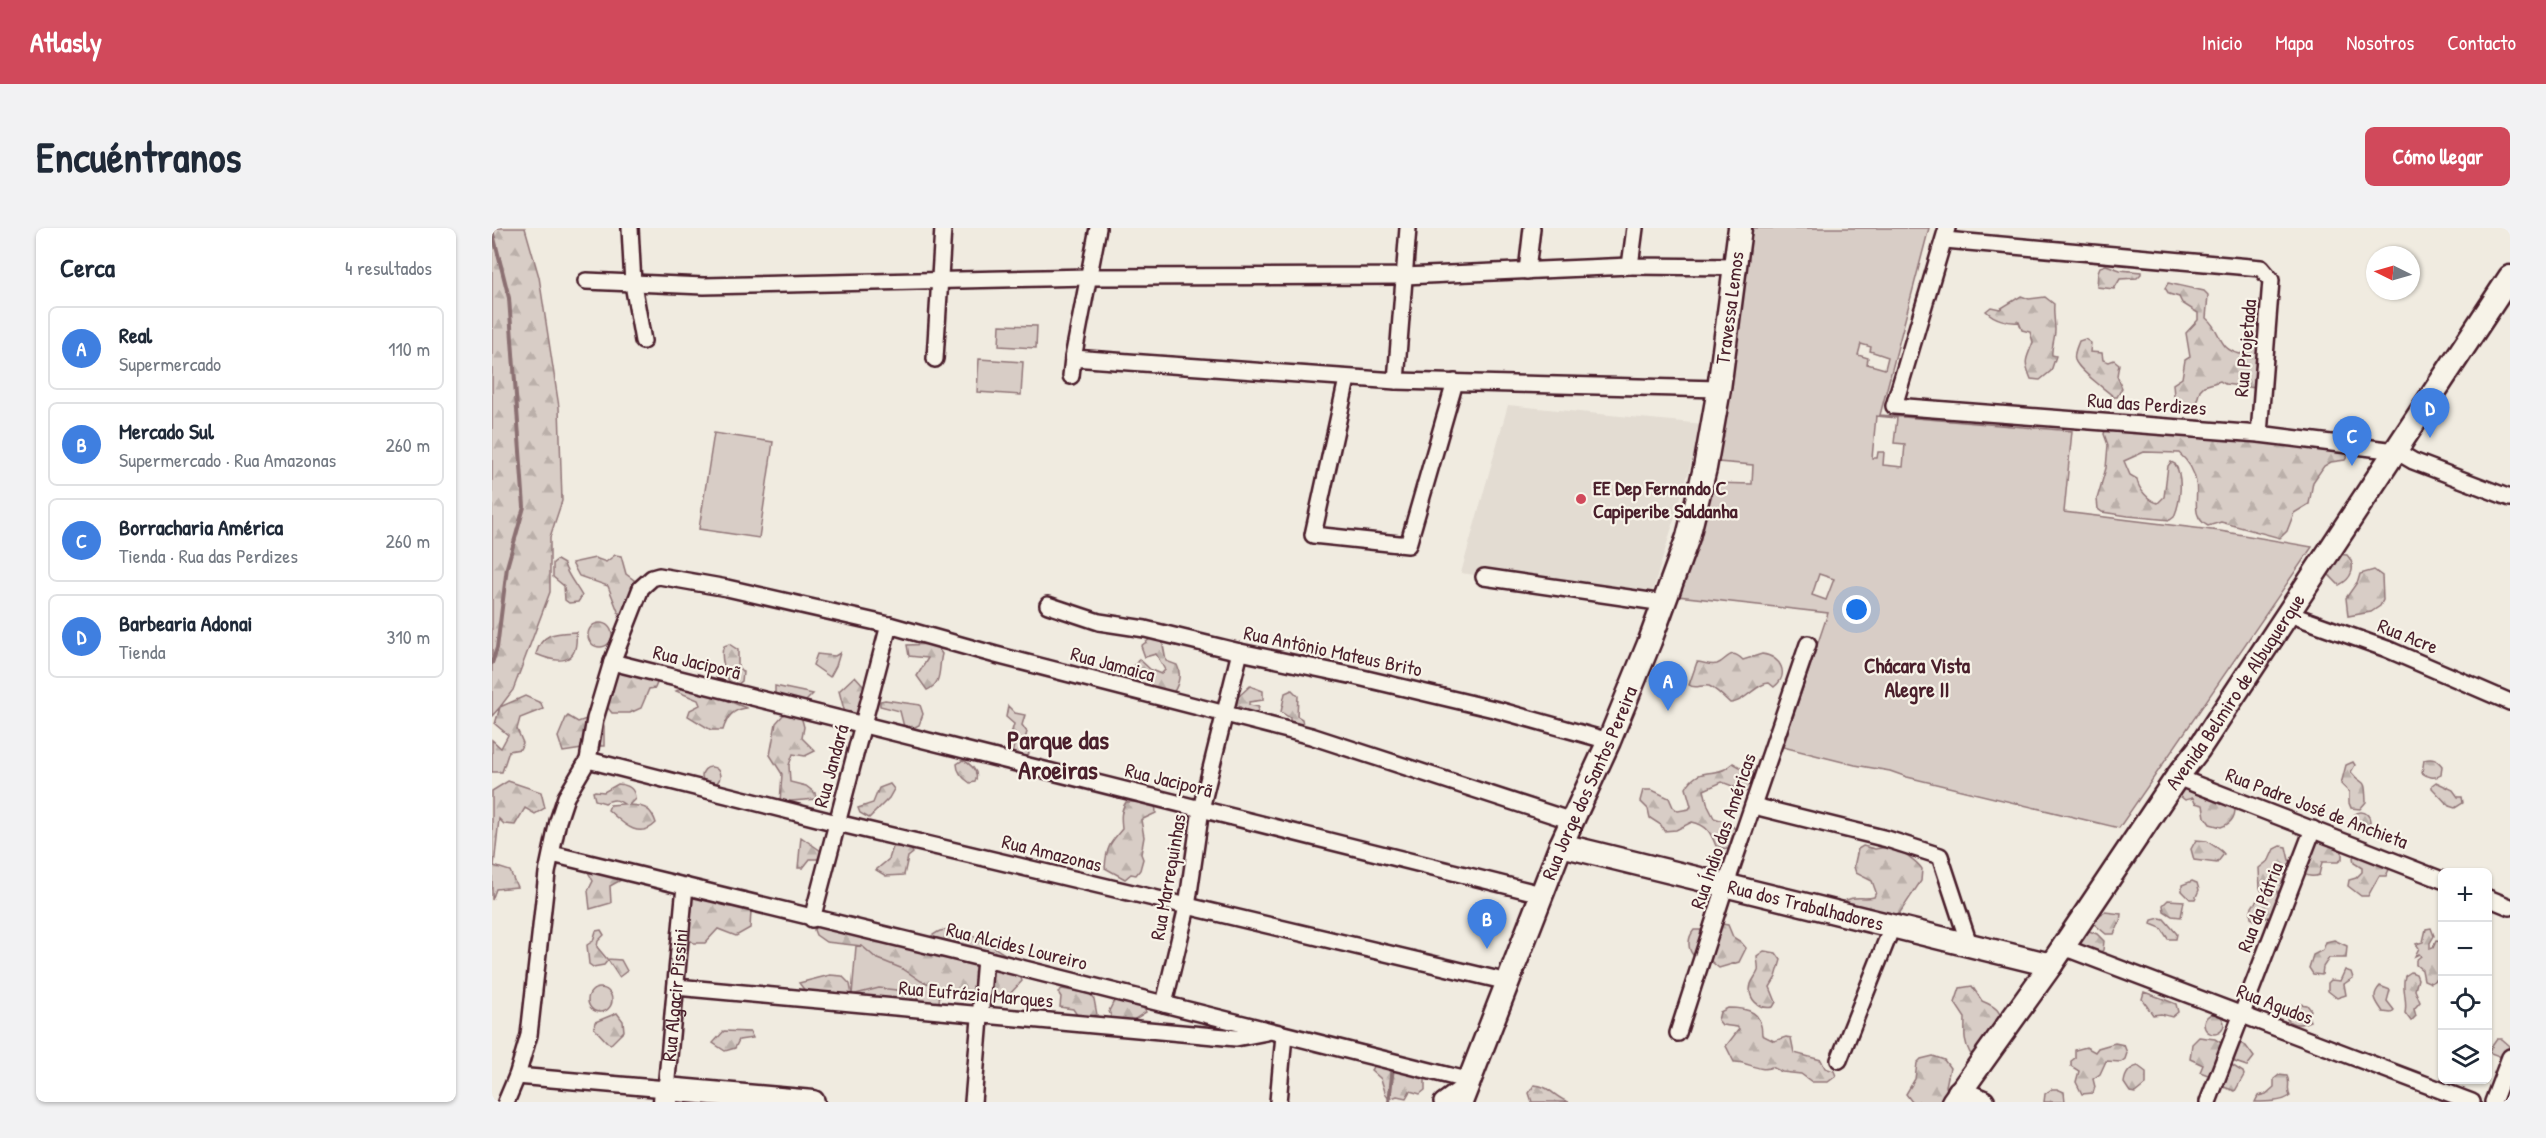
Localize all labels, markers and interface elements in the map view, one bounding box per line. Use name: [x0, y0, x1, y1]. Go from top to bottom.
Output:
text: Atlasly: [30, 23, 102, 61]
text: Inicio: [2202, 28, 2242, 57]
text: Mapa: [2275, 28, 2313, 57]
text: Nosotros: [2346, 28, 2414, 57]
text: Contacto: [2447, 28, 2516, 57]
button: Cómo llegar: [2365, 127, 2510, 186]
text: Encuéntranos: [36, 128, 242, 185]
north arrow: [2366, 246, 2420, 300]
text: Cerca: [60, 250, 115, 285]
street label: Travessa Lemos: [1708, 250, 1750, 366]
text: 4 resultados: [345, 254, 432, 281]
street label: Rua Projetada: [2227, 298, 2262, 398]
text: Real: [119, 320, 152, 350]
text: A: [77, 335, 86, 362]
text: 110 m: [388, 335, 430, 362]
text: Supermercado: [119, 350, 221, 377]
street label: Rua das Perdizes: [2087, 386, 2208, 421]
pin: D: [2410, 388, 2450, 438]
text: Mercado Sul: [119, 416, 214, 446]
pin: C: [2332, 416, 2372, 466]
text: B: [76, 431, 87, 458]
text: 260 m: [386, 431, 430, 458]
text: Supermercado · Rua Amazonas: [119, 446, 336, 473]
place label: EE Dep Fernando C Capiperibe Saldanha: [1593, 474, 1738, 525]
marker: EE Dep Fernando C Capiperibe Saldanha: [1574, 492, 1588, 506]
text: Borracharia América: [119, 512, 283, 542]
text: C: [76, 527, 87, 554]
text: 260 m: [386, 527, 430, 554]
text: Tienda · Rua das Perdizes: [119, 542, 298, 569]
street label: Avenida Belmiro de Albuquerque: [2158, 588, 2311, 795]
your location: [1842, 595, 1871, 624]
text: Barbearia Adonai: [119, 608, 252, 638]
street label: Rua Acre: [2374, 611, 2442, 660]
street label: Rua Antônio Mateus Brito: [1241, 618, 1425, 683]
text: D: [77, 623, 86, 650]
text: 310 m: [387, 623, 430, 650]
text: Tienda: [119, 638, 165, 665]
street label: Rua Jaciporã: [651, 638, 744, 685]
street label: Rua Jamaica: [1068, 639, 1158, 688]
district label: Chácara Vista Alegre II: [1864, 651, 1971, 705]
pin: A: [1648, 662, 1688, 711]
street label: Rua Jorge dos Santos Pereira: [1535, 682, 1643, 884]
street label: Rua Jandará: [806, 721, 855, 810]
district label: Parque das Aroeiras: [1007, 722, 1109, 787]
street label: Rua Índio das Américas: [1683, 749, 1762, 912]
street label: Rua Jaciporã: [1123, 756, 1216, 803]
street label: Rua Padre José de Anchieta: [2222, 760, 2412, 855]
street label: Rua Marrequinhas: [1143, 812, 1192, 942]
street label: Rua Amazonas: [999, 827, 1105, 878]
street label: Rua da Pátria: [2230, 858, 2289, 956]
map controls: [2438, 868, 2492, 1084]
button: +: [2438, 868, 2492, 922]
street label: Rua dos Trabalhadores: [1725, 872, 1887, 937]
pin: B: [1468, 900, 1506, 949]
street label: Rua Alcides Loureiro: [944, 915, 1090, 976]
button: −: [2438, 922, 2492, 976]
street label: Rua Algacir Pissini: [655, 927, 694, 1063]
street label: Rua Eufrázia Marques: [898, 973, 1055, 1014]
button: locate: [2438, 976, 2492, 1030]
street label: Rua Agudos: [2233, 977, 2318, 1031]
button: layers: [2438, 1030, 2492, 1084]

